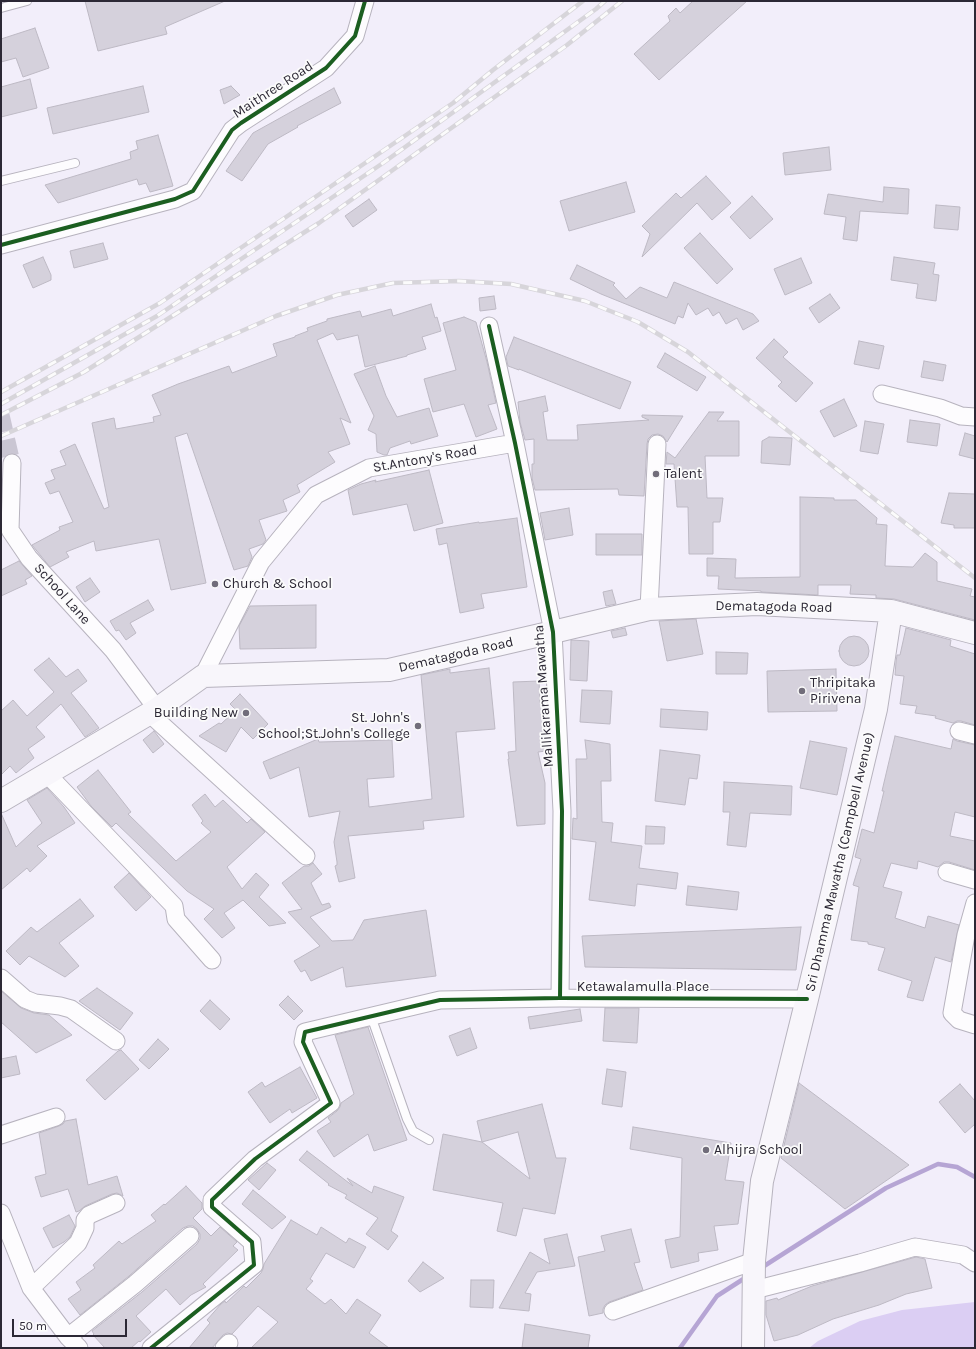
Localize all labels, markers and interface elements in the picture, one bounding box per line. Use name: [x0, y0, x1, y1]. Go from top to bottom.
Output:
street label: Maithree Road: [230, 58, 316, 122]
street label: St.Antony's Road: [372, 442, 478, 476]
place label: Talent: [664, 466, 702, 482]
marker: Talent: [651, 469, 661, 479]
street label: School Lane: [30, 560, 94, 628]
place label: Church & School: [223, 576, 332, 592]
marker: Church & School: [210, 579, 220, 589]
street label: Dematagoda Road: [715, 598, 833, 616]
street label: Mallikarama Mawatha: [531, 624, 557, 768]
street label: Dematagoda Road: [397, 634, 515, 676]
place label: Thripitaka Pirivena: [810, 675, 876, 708]
marker: Thripitaka Pirivena: [797, 686, 807, 696]
place label: Building New: [154, 705, 238, 721]
marker: Building New: [241, 708, 251, 718]
place label: St. John's School;St.John's College: [258, 710, 410, 742]
marker: St. John's School;St.John's College: [413, 721, 423, 731]
street label: Sri Dhamma Mawatha (Campbell Avenue): [802, 730, 878, 994]
street label: Ketawalamulla Place: [577, 979, 709, 995]
place label: Alhijra School: [714, 1142, 802, 1158]
marker: Alhijra School: [701, 1145, 711, 1155]
scale bar: [14, 1311, 129, 1337]
text: 50 m: [19, 1319, 47, 1333]

